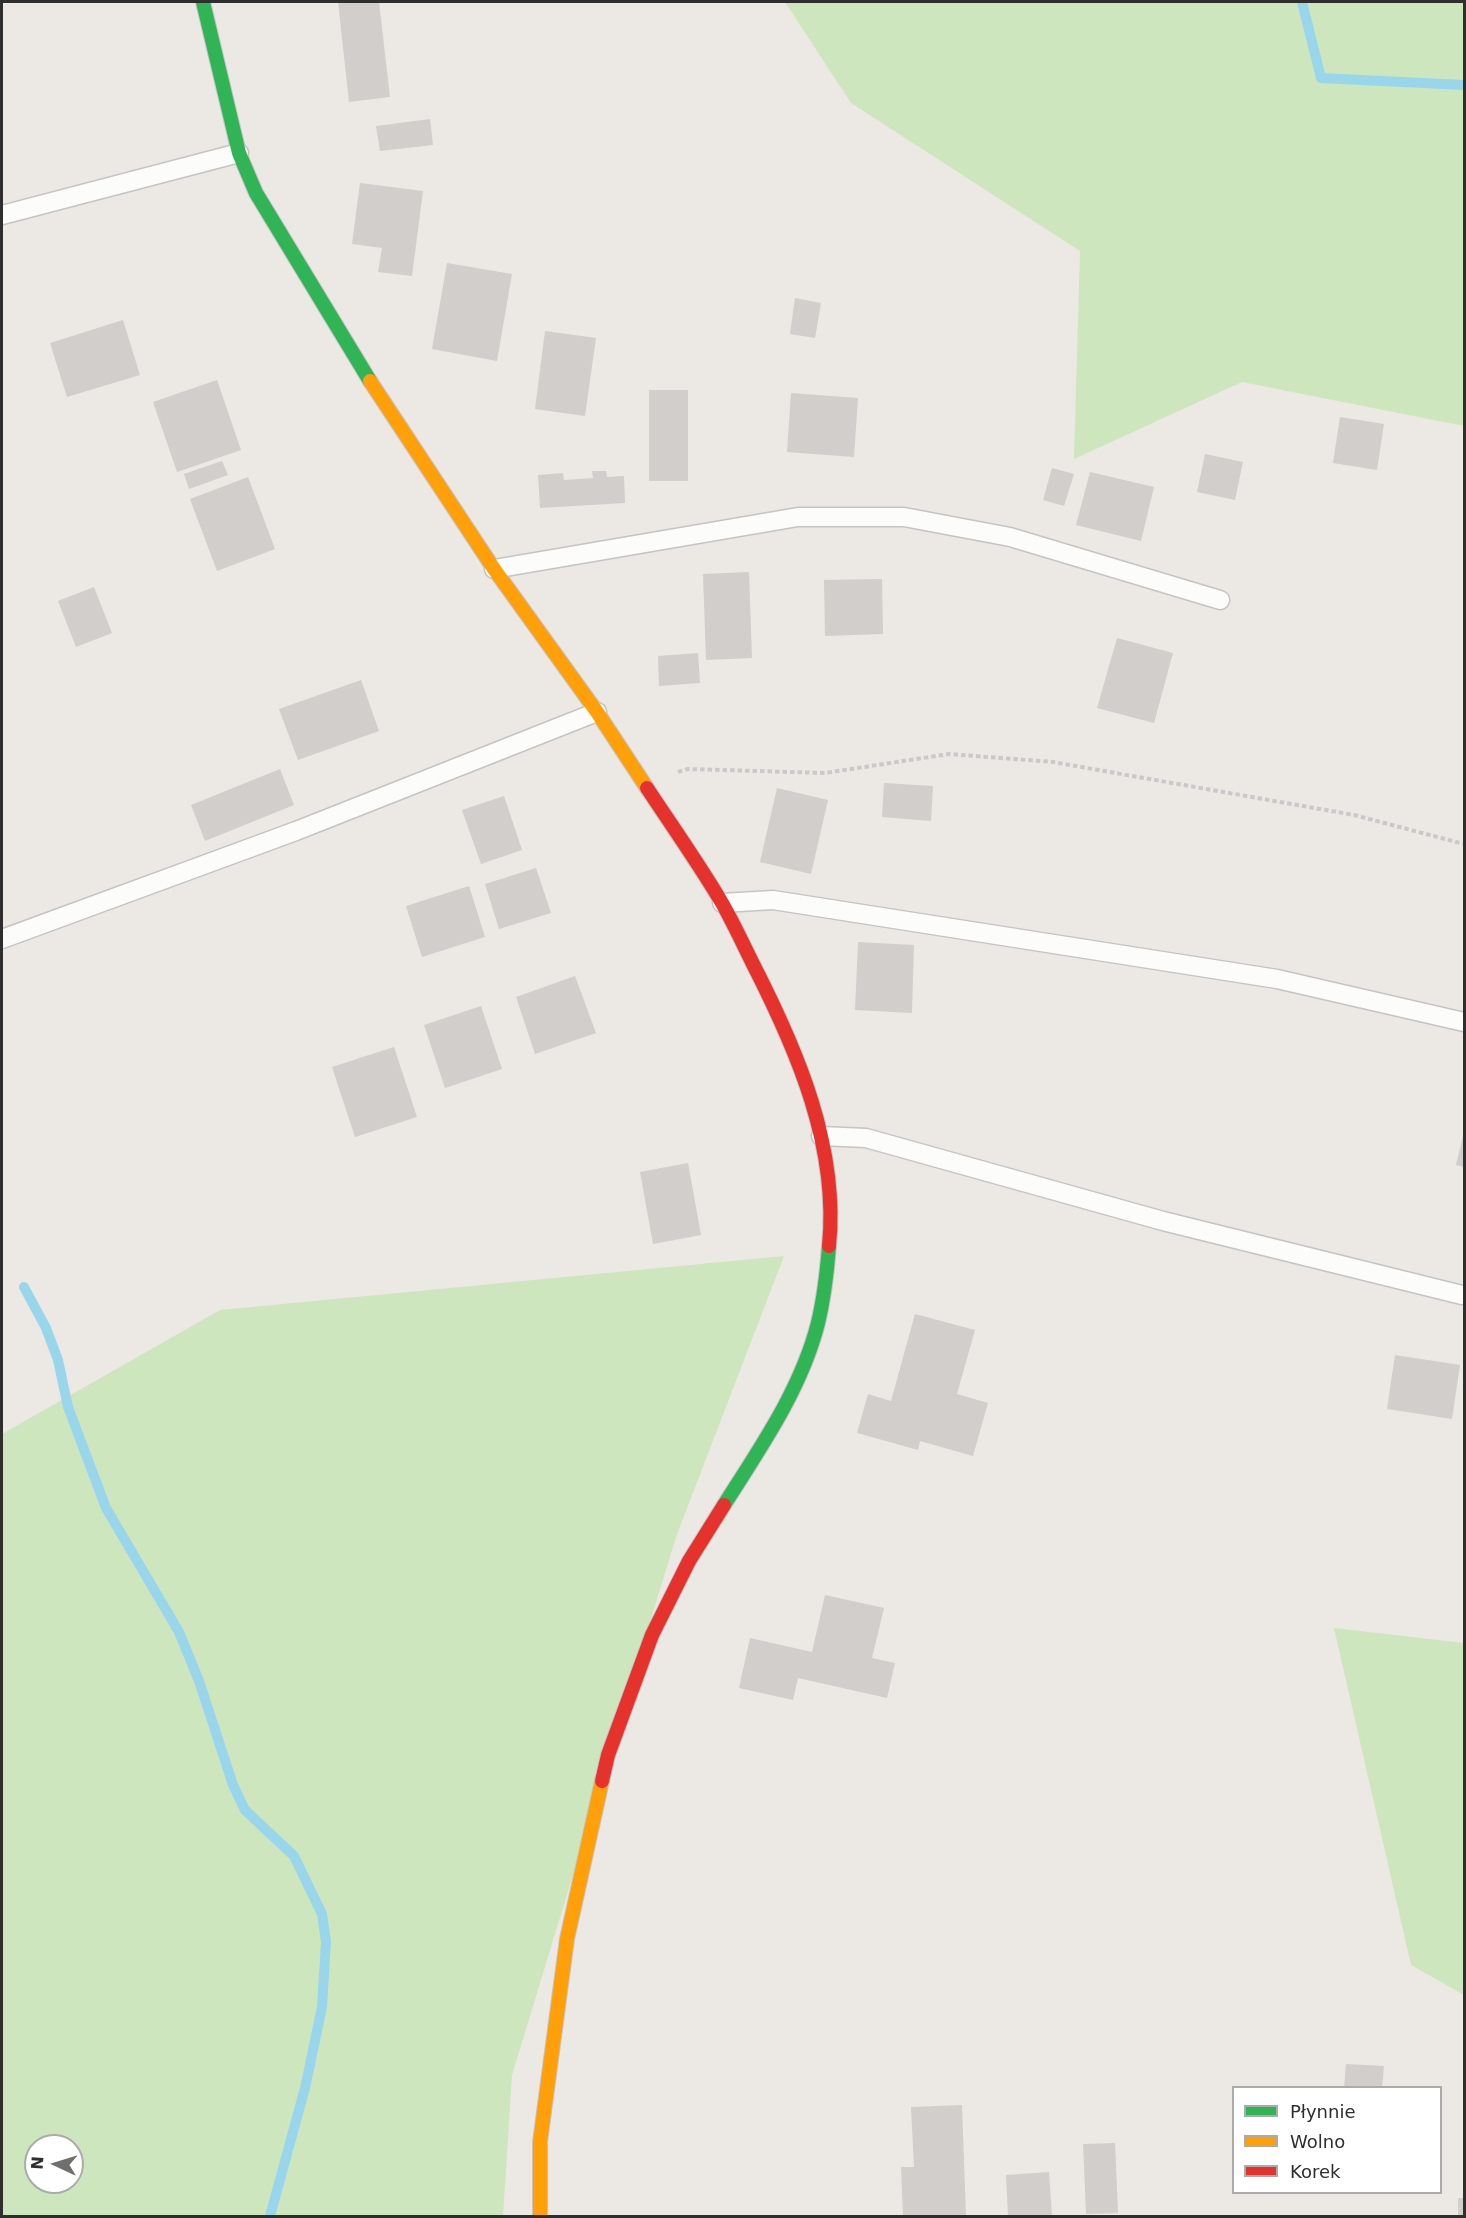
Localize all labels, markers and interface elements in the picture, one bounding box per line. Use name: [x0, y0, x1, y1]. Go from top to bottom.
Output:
legend: [1232, 2086, 1442, 2194]
text: Płynnie: [1290, 2101, 1356, 2122]
text: Wolno: [1290, 2131, 1345, 2152]
north arrow: [24, 2134, 84, 2194]
text: N: [28, 2156, 47, 2170]
text: Korek: [1290, 2161, 1340, 2182]

